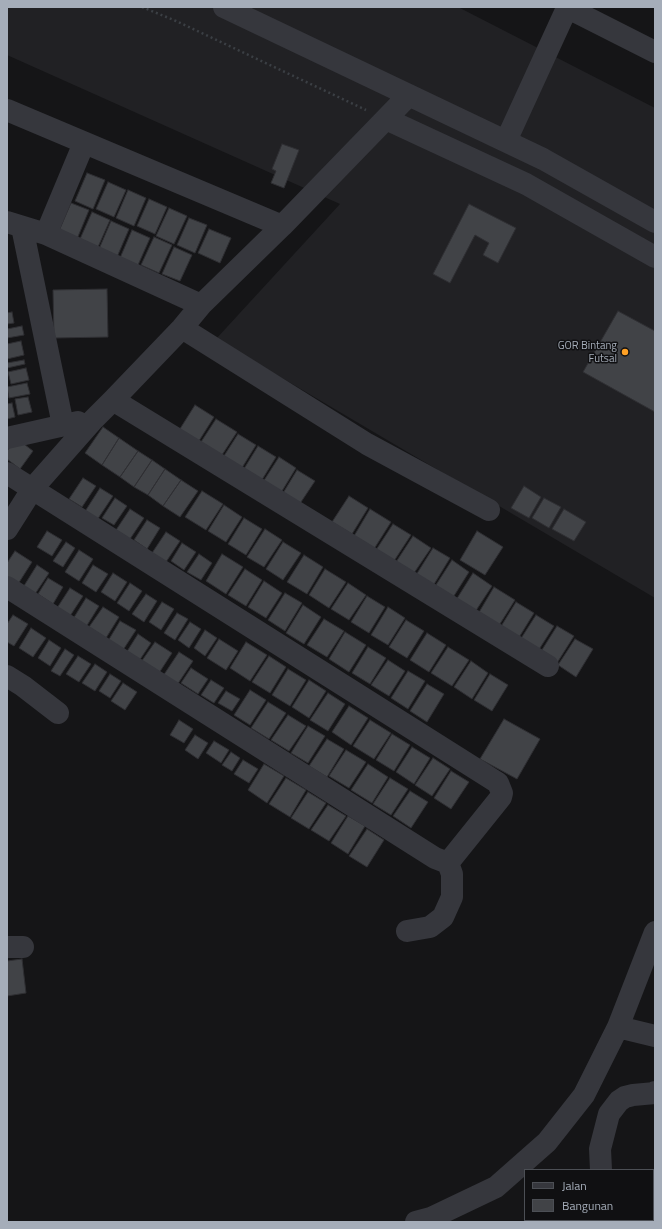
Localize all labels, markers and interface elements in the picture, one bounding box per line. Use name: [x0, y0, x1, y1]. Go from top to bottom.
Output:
place label: GOR Bintang Futsal: [558, 339, 617, 365]
marker: GOR Bintang Futsal: [620, 347, 630, 357]
legend: [524, 1169, 654, 1221]
text: Jalan: [562, 1176, 587, 1195]
text: Bangunan: [562, 1196, 613, 1215]

